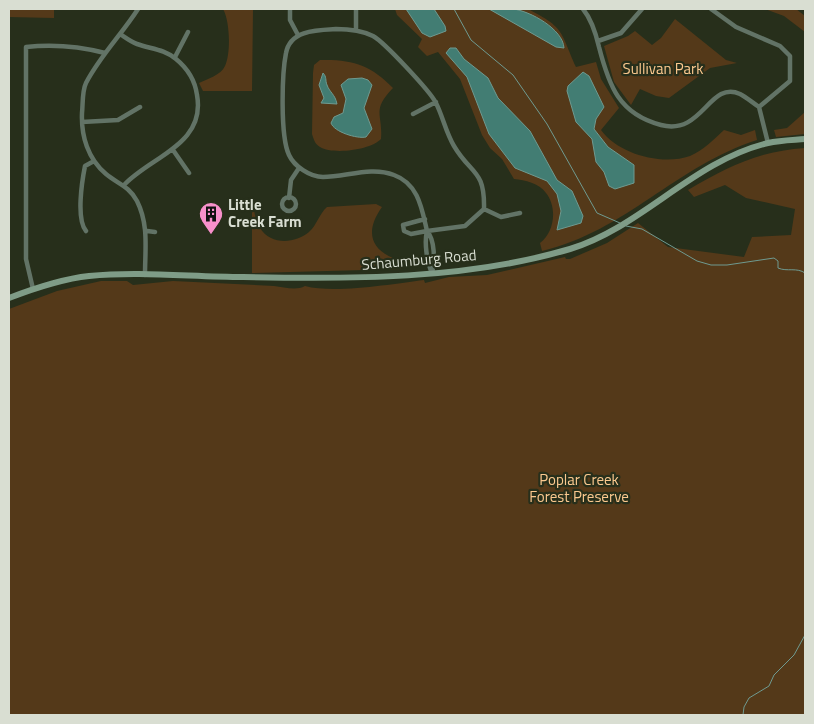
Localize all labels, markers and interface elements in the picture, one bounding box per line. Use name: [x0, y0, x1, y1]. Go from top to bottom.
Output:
park label: Sullivan Park: [623, 57, 704, 80]
place label: Little Creek Farm: [228, 193, 302, 233]
building icon: Little Creek Farm: [198, 201, 224, 235]
street label: Schaumburg Road: [361, 243, 477, 276]
park label: Poplar Creek Forest Preserve: [529, 468, 629, 508]

